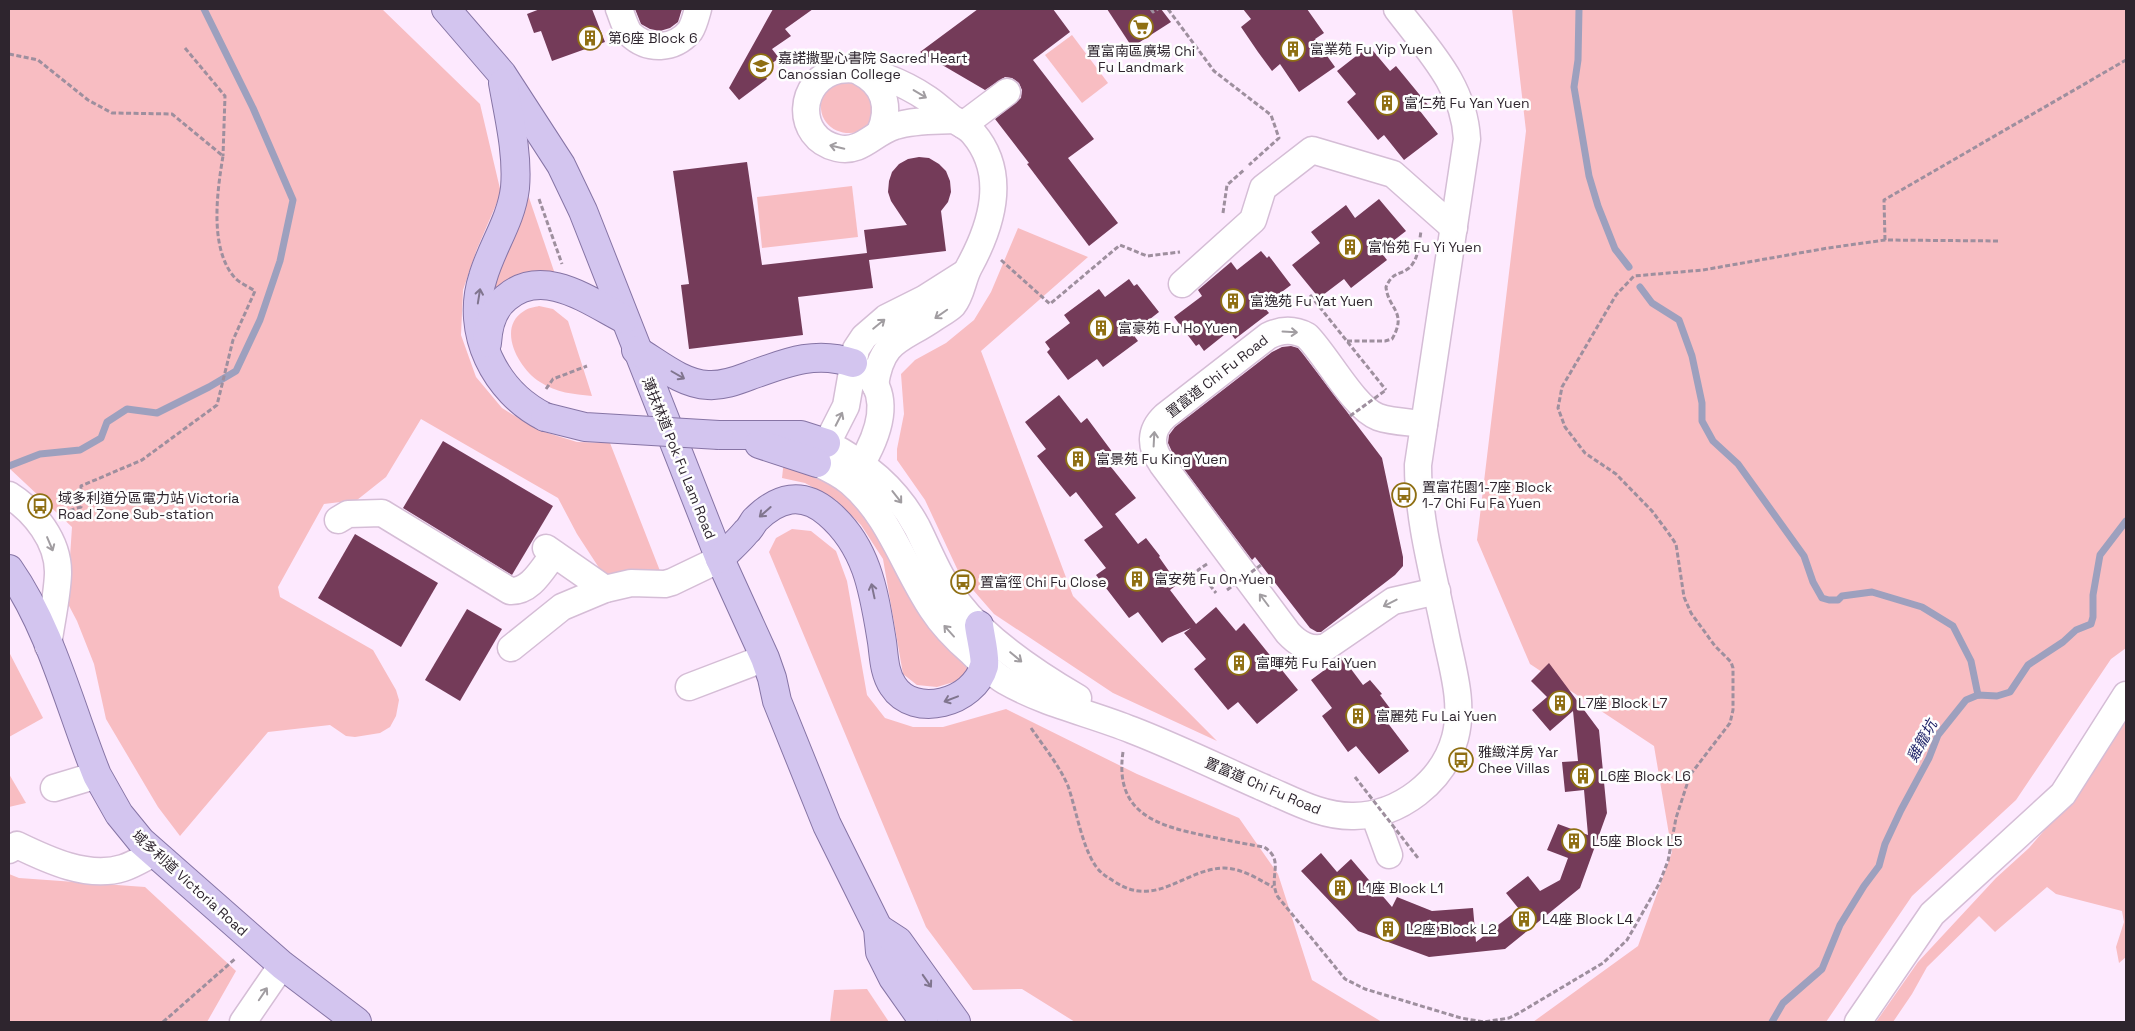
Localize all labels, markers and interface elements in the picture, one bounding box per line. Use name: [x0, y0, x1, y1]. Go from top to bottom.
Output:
supermarket icon: 置富南區廣場 Chi Fu Landmark: [1128, 14, 1154, 40]
building icon: 第6座 Block 6: [577, 25, 603, 51]
place label: 第6座 Block 6: [608, 29, 698, 47]
building icon: 富業苑 Fu Yip Yuen: [1280, 36, 1306, 62]
place label: 富業苑 Fu Yip Yuen: [1310, 40, 1432, 58]
place label: 置富南區廣場 Chi Fu Landmark: [1087, 42, 1195, 76]
place label: 嘉諾撒聖心書院 Sacred Heart Canossian College: [778, 49, 968, 83]
school or university icon: 嘉諾撒聖心書院 Sacred Heart Canossian College: [748, 53, 774, 79]
one-way arrow: [912, 89, 926, 99]
building icon: 富仁苑 Fu Yan Yuen: [1374, 90, 1400, 116]
place label: 富仁苑 Fu Yan Yuen: [1404, 94, 1530, 112]
one-way arrow: [830, 142, 846, 151]
building icon: 富怡苑 Fu Yi Yuen: [1337, 234, 1363, 260]
place label: 富怡苑 Fu Yi Yuen: [1368, 238, 1481, 256]
one-way arrow: [474, 288, 484, 304]
building icon: 富逸苑 Fu Yat Yuen: [1220, 288, 1246, 314]
place label: 富逸苑 Fu Yat Yuen: [1250, 292, 1373, 310]
one-way arrow: [935, 309, 949, 319]
building icon: 富豪苑 Fu Ho Yuen: [1088, 315, 1114, 341]
one-way arrow: [872, 318, 885, 329]
place label: 富豪苑 Fu Ho Yuen: [1118, 319, 1238, 337]
one-way arrow: [1281, 327, 1297, 336]
street label: 置富道 Chi Fu Road: [1162, 331, 1272, 421]
one-way arrow: [670, 371, 684, 381]
street label: 薄扶林道 Pok Fu Lam Road: [638, 374, 720, 542]
one-way arrow: [835, 412, 844, 427]
one-way arrow: [1149, 431, 1158, 447]
building icon: 富景苑 Fu King Yuen: [1065, 446, 1091, 472]
place label: 富景苑 Fu King Yuen: [1096, 450, 1227, 468]
place label: 置富花園1-7座 Block 1-7 Chi Fu Fa Yuen: [1422, 478, 1553, 512]
bus stop icon: 置富花園1-7座 Block 1-7 Chi Fu Fa Yuen: [1391, 482, 1417, 508]
place label: 域多利道分區電力站 Victoria Road Zone Sub-station: [58, 489, 239, 523]
one-way arrow: [892, 490, 903, 503]
bus stop icon: 域多利道分區電力站 Victoria Road Zone Sub-station: [27, 493, 53, 519]
one-way arrow: [759, 506, 772, 518]
one-way arrow: [46, 536, 56, 551]
building icon: 富安苑 Fu On Yuen: [1124, 566, 1150, 592]
bus stop icon: 置富徑 Chi Fu Close: [950, 569, 976, 595]
place label: 富安苑 Fu On Yuen: [1154, 570, 1274, 588]
place label: 置富徑 Chi Fu Close: [980, 573, 1107, 591]
one-way arrow: [868, 584, 878, 600]
one-way arrow: [1259, 593, 1269, 607]
one-way arrow: [1383, 599, 1398, 608]
one-way arrow: [944, 625, 955, 638]
building icon: 富暉苑 Fu Fai Yuen: [1226, 650, 1252, 676]
one-way arrow: [1009, 651, 1022, 662]
place label: 富暉苑 Fu Fai Yuen: [1256, 654, 1377, 672]
building icon: L7座 Block L7: [1547, 690, 1573, 716]
place label: L7座 Block L7: [1578, 694, 1668, 712]
one-way arrow: [944, 695, 959, 704]
building icon: 富麗苑 Fu Lai Yuen: [1345, 703, 1371, 729]
place label: 富麗苑 Fu Lai Yuen: [1376, 707, 1497, 725]
water label: 雞籠坑: [1902, 715, 1942, 765]
place label: 雅緻洋房 Yar Chee Villas: [1478, 743, 1558, 777]
bus stop icon: 雅緻洋房 Yar Chee Villas: [1448, 747, 1474, 773]
street label: 置富道 Chi Fu Road: [1202, 753, 1324, 819]
building icon: L6座 Block L6: [1570, 763, 1596, 789]
place label: L6座 Block L6: [1600, 767, 1691, 785]
street label: 域多利道 Victoria Road: [128, 826, 252, 940]
building icon: L5座 Block L5: [1561, 828, 1587, 854]
place label: L5座 Block L5: [1592, 832, 1683, 850]
building icon: L1座 Block L1: [1327, 875, 1353, 901]
place label: L1座 Block L1: [1358, 879, 1443, 897]
building icon: L4座 Block L4: [1511, 906, 1537, 932]
place label: L4座 Block L4: [1542, 910, 1633, 928]
building icon: L2座 Block L2: [1375, 916, 1401, 942]
place label: L2座 Block L2: [1406, 920, 1497, 938]
one-way arrow: [922, 974, 932, 988]
one-way arrow: [258, 987, 268, 1001]

